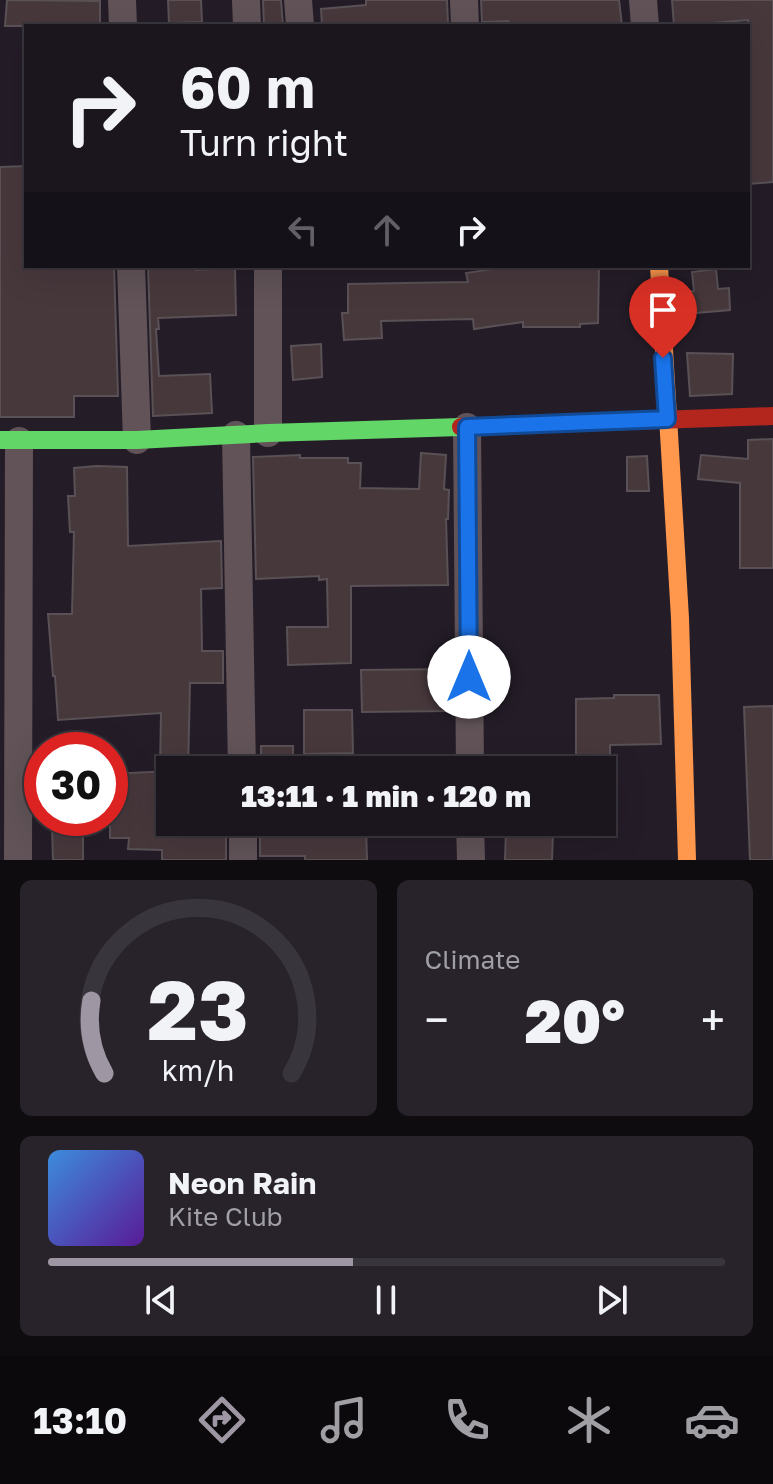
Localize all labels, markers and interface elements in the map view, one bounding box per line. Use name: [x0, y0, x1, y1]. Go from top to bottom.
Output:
text: 60 m: [180, 53, 315, 120]
icon: right: [48, 56, 152, 160]
text: Turn right: [180, 121, 348, 164]
icon: left: [281, 208, 325, 252]
icon: ahead: [365, 208, 409, 252]
icon: right: [449, 208, 493, 252]
pin: [629, 276, 697, 358]
icon: arrive: [641, 288, 685, 332]
position arrow: [427, 635, 511, 719]
speed limit sign: 30: [24, 732, 128, 836]
text: 13:11 · 1 min · 120 m: [241, 778, 531, 814]
text: Climate: [425, 944, 520, 975]
text: 23: [148, 958, 249, 1058]
text: 20°: [525, 984, 625, 1056]
text: −: [425, 993, 449, 1046]
text: +: [701, 993, 725, 1046]
text: km/h: [162, 1053, 235, 1087]
text: Neon Rain: [168, 1165, 316, 1201]
text: Kite Club: [168, 1201, 283, 1232]
icon: previous: [139, 1278, 183, 1322]
icon: pause: [364, 1278, 408, 1322]
icon: next: [590, 1278, 634, 1322]
icon: directions: [194, 1392, 250, 1448]
icon: music: [316, 1392, 372, 1448]
icon: phone: [439, 1392, 495, 1448]
icon: climate: [561, 1392, 617, 1448]
icon: car: [684, 1392, 740, 1448]
text: 13:10: [33, 1399, 127, 1442]

